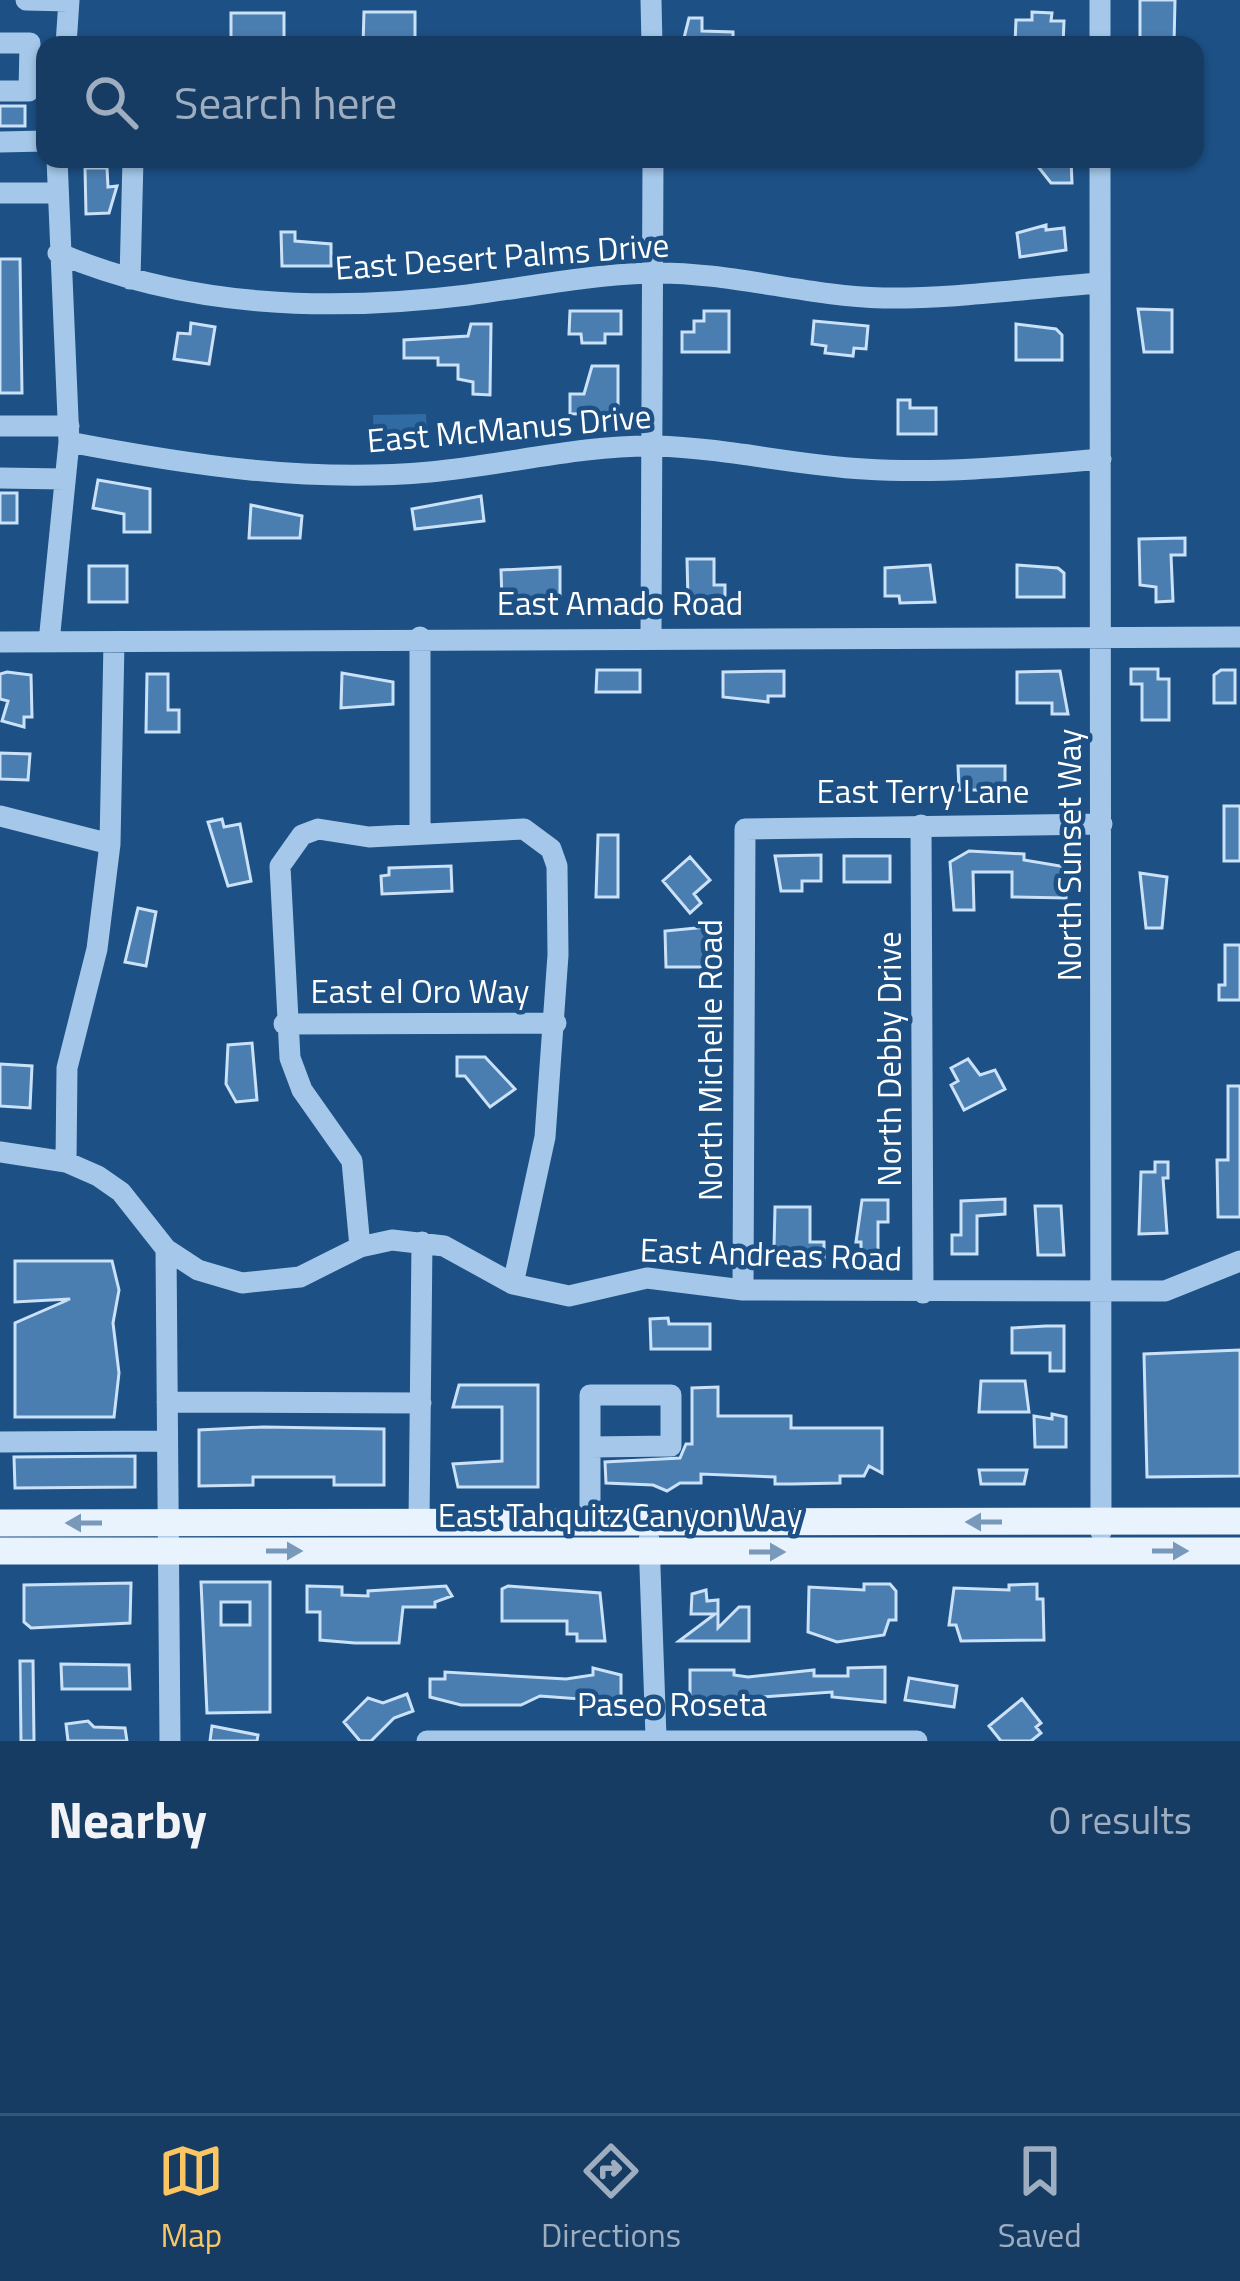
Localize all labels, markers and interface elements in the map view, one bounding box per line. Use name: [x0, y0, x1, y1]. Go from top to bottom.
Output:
search box: [36, 36, 1204, 168]
text: Search here: [174, 68, 397, 136]
icon: search: [78, 69, 144, 135]
street label: East Desert Palms Drive: [333, 219, 671, 293]
street label: East McManus Drive: [365, 391, 653, 465]
street label: East Amado Road: [497, 578, 743, 628]
street label: North Sunset Way: [1044, 729, 1094, 981]
street label: East Terry Lane: [817, 766, 1029, 816]
street label: North Michelle Road: [685, 919, 735, 1201]
street label: North Debby Drive: [864, 931, 914, 1187]
street label: East el Oro Way: [310, 966, 530, 1016]
street label: East Andreas Road: [639, 1224, 903, 1284]
street label: East Tahquitz Canyon Way: [438, 1490, 802, 1540]
one-way arrow: [964, 1512, 1002, 1532]
one-way arrow: [64, 1513, 102, 1533]
one-way arrow: [266, 1541, 304, 1561]
one-way arrow: [1152, 1541, 1190, 1561]
one-way arrow: [749, 1542, 787, 1562]
street label: Paseo Roseta: [577, 1679, 767, 1729]
text: Nearby: [48, 1780, 207, 1858]
text: 0 results: [1049, 1790, 1192, 1849]
tab: Map: [158, 2138, 224, 2260]
tab: Directions: [541, 2138, 681, 2260]
tab: Saved: [998, 2138, 1082, 2260]

